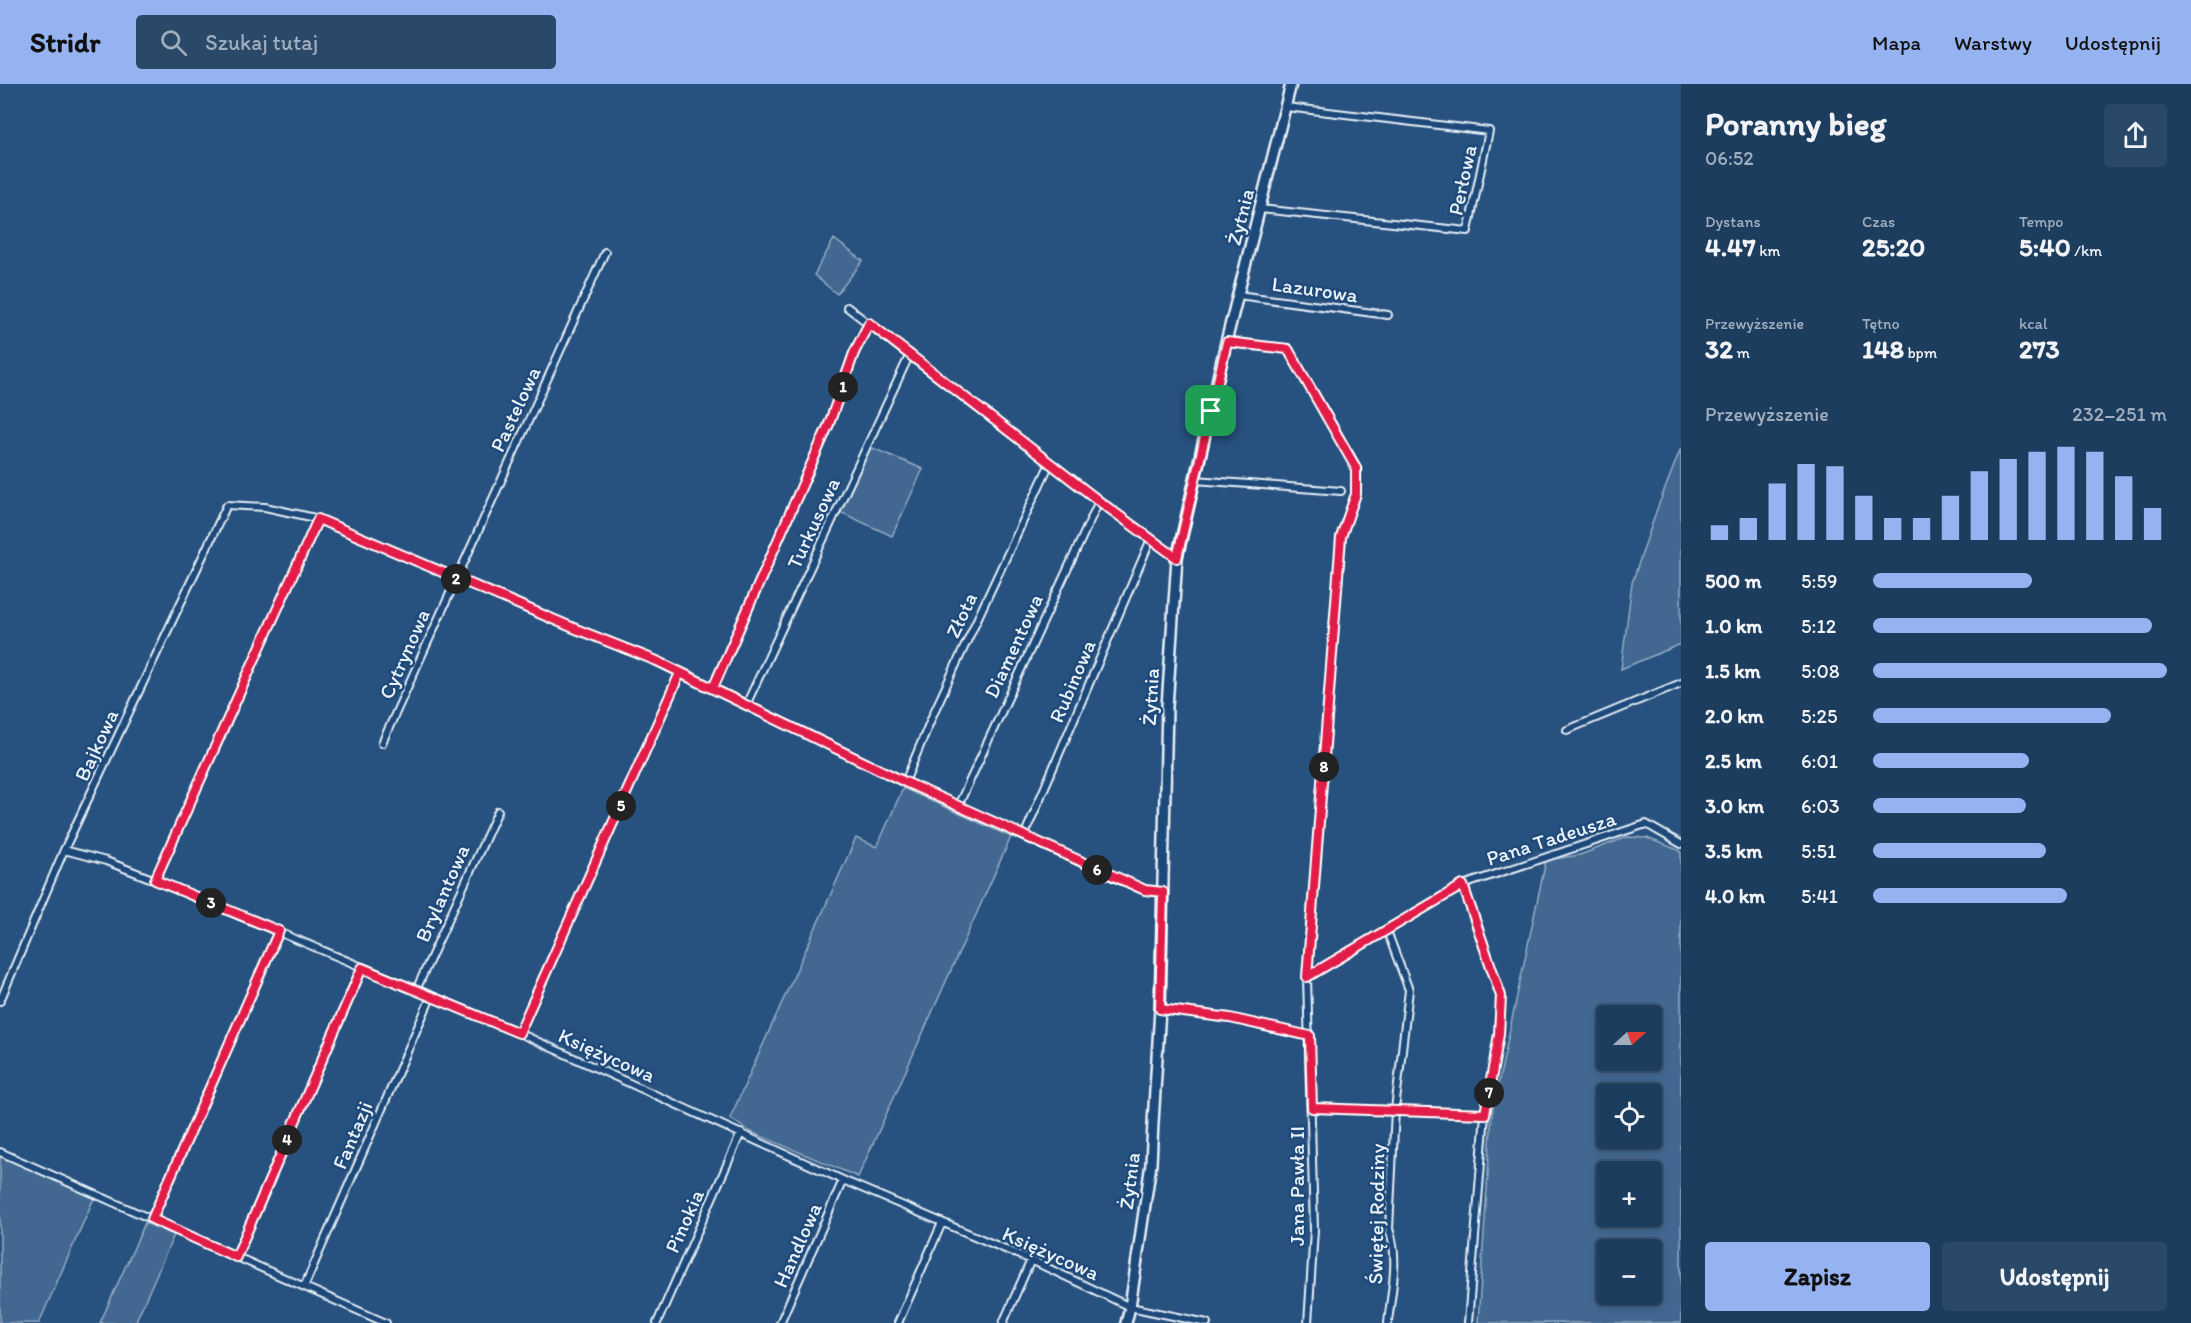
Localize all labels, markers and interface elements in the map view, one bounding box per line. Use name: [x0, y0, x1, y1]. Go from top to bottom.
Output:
search box: [136, 15, 556, 69]
text: Stridr: [30, 25, 100, 59]
icon: search: [157, 26, 190, 59]
text: Szukaj tutaj: [205, 29, 318, 56]
text: Mapa: [1872, 30, 1921, 55]
text: Warstwy: [1954, 30, 2032, 55]
text: Udostępnij: [2065, 30, 2161, 55]
text: Poranny bieg: [1705, 104, 1887, 143]
button: share: [2104, 104, 2167, 167]
street label: Perłowa: [1442, 142, 1482, 218]
text: 06:52: [1705, 146, 1754, 170]
street label: Żytnia: [1221, 186, 1259, 248]
text: Dystans: [1705, 212, 1761, 231]
text: Czas: [1862, 212, 1895, 231]
text: Tempo: [2019, 212, 2064, 231]
text: 4.47: [1705, 231, 1756, 263]
text: 25:20: [1862, 231, 1925, 263]
text: 5:40: [2019, 231, 2071, 263]
text: km: [1756, 241, 1780, 260]
text: /km: [2071, 241, 2102, 260]
street label: Lazurowa: [1270, 271, 1360, 307]
text: Przewyższenie: [1705, 314, 1804, 333]
text: Tętno: [1862, 314, 1900, 333]
text: kcal: [2019, 314, 2047, 333]
text: 32: [1705, 333, 1733, 365]
text: 148: [1862, 333, 1904, 365]
text: 273: [2019, 333, 2060, 365]
text: m: [1733, 343, 1750, 362]
text: bpm: [1904, 343, 1937, 362]
street label: Pastelowa: [484, 362, 546, 456]
pin: 1: [828, 372, 858, 402]
text: 1: [839, 377, 847, 396]
pin: [1185, 385, 1236, 436]
icon: arrive: [1194, 394, 1227, 427]
text: Przewyższenie: [1705, 402, 1829, 426]
text: 232–251 m: [2072, 402, 2167, 426]
street label: Turkusowa: [781, 473, 845, 573]
pin: 2: [441, 564, 471, 594]
text: 2: [452, 569, 460, 588]
text: 500 m: [1705, 569, 1761, 593]
text: 5:59: [1801, 569, 1837, 593]
street label: Złota: [940, 588, 982, 642]
street label: Diamentowa: [978, 590, 1048, 702]
street label: Cytrynowa: [373, 605, 435, 703]
text: 1.0 km: [1705, 614, 1762, 638]
text: 5:12: [1801, 614, 1836, 638]
street label: Rubinowa: [1043, 636, 1101, 726]
text: 1.5 km: [1705, 659, 1761, 683]
text: 5:08: [1801, 659, 1840, 683]
street label: Żytnia: [1136, 668, 1164, 726]
text: 2.0 km: [1705, 704, 1764, 728]
text: 5:25: [1801, 704, 1837, 728]
street label: Bajkowa: [69, 705, 123, 785]
text: 2.5 km: [1705, 749, 1762, 773]
text: 6:01: [1801, 749, 1838, 773]
pin: 8: [1309, 752, 1339, 782]
text: 8: [1320, 757, 1328, 776]
pin: 5: [606, 791, 636, 821]
text: 3.0 km: [1705, 794, 1764, 818]
text: 6:03: [1801, 794, 1840, 818]
text: 5: [617, 796, 625, 815]
street label: Pana Tadeusza: [1483, 805, 1619, 871]
text: 3.5 km: [1705, 839, 1762, 863]
text: 5:51: [1801, 839, 1836, 863]
street label: Brylantowa: [409, 840, 475, 946]
pin: 6: [1082, 855, 1112, 885]
text: 6: [1093, 860, 1101, 879]
text: 4.0 km: [1705, 884, 1765, 908]
text: 5:41: [1801, 884, 1838, 908]
pin: 3: [196, 888, 226, 918]
text: 3: [207, 893, 215, 912]
north arrow: [1596, 1005, 1662, 1071]
map controls: [1596, 1005, 1662, 1305]
street label: Księżycowa: [555, 1023, 659, 1087]
pin: 7: [1474, 1078, 1504, 1108]
text: 7: [1485, 1083, 1493, 1102]
button: locate: [1596, 1083, 1662, 1149]
street label: Fantazji: [327, 1097, 377, 1173]
pin: 4: [272, 1125, 302, 1155]
street label: Jana Pawła II: [1284, 1126, 1309, 1246]
text: 4: [282, 1130, 292, 1149]
street label: Świętej Rodziny: [1362, 1143, 1390, 1285]
street label: Żytnia: [1113, 1151, 1145, 1211]
button: +: [1596, 1161, 1662, 1227]
street label: Pinokia: [659, 1185, 709, 1257]
street label: Handlowa: [767, 1199, 827, 1291]
street label: Księżycowa: [999, 1221, 1103, 1285]
button: −: [1596, 1239, 1662, 1305]
button: Zapisz: [1705, 1242, 1930, 1311]
button: Udostępnij: [1942, 1242, 2167, 1311]

